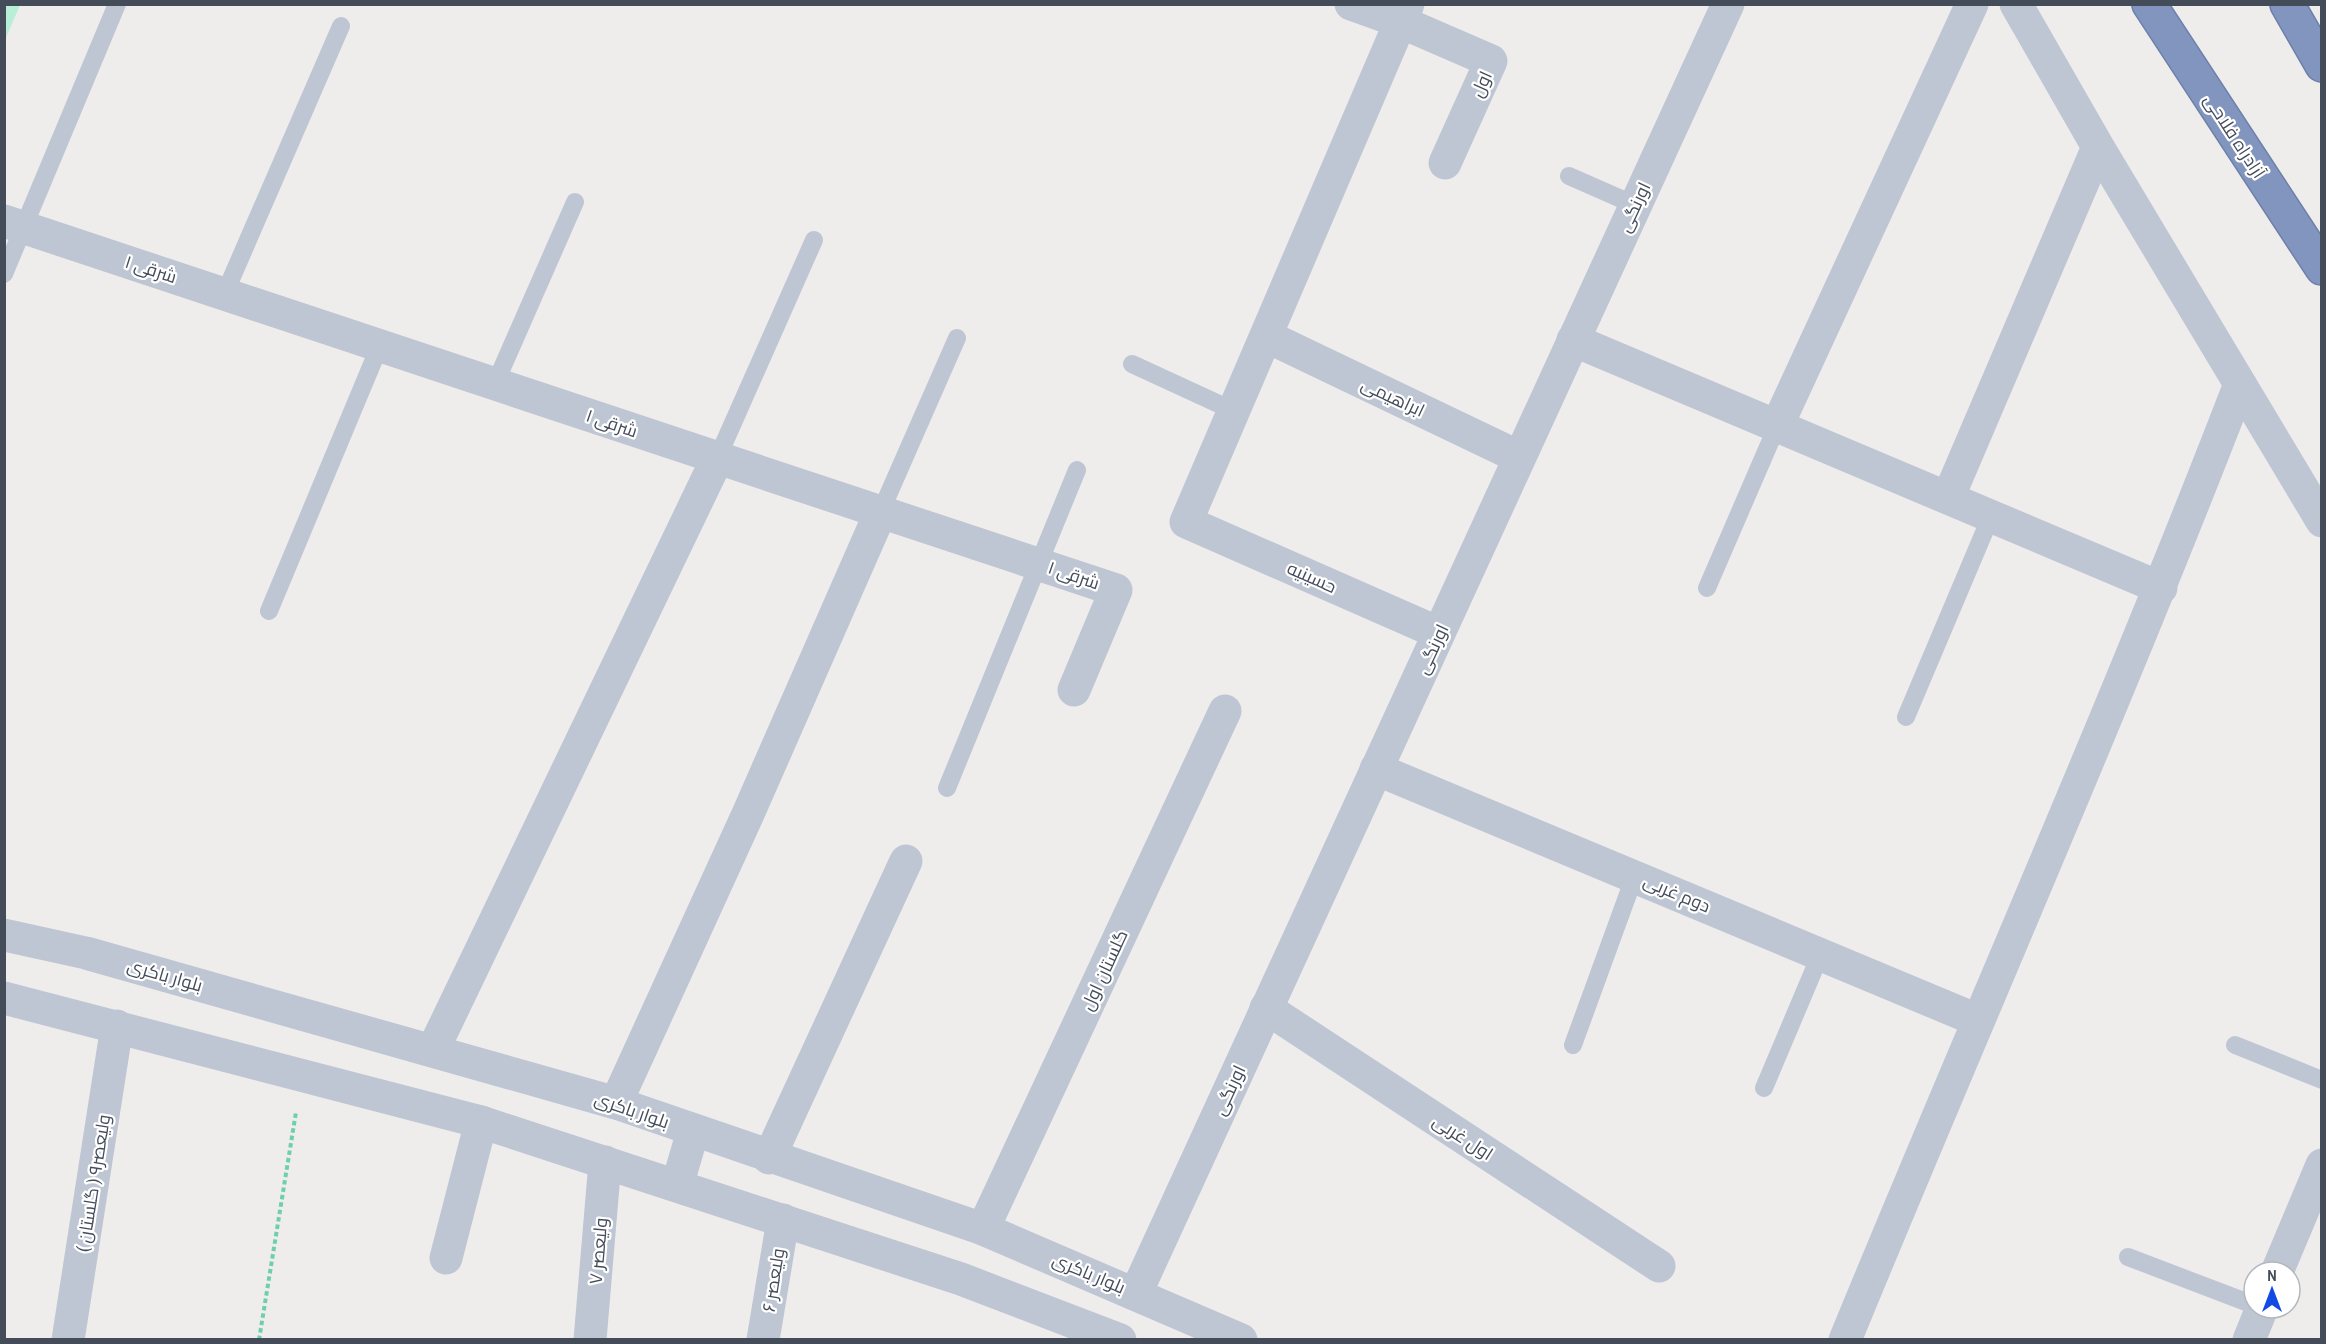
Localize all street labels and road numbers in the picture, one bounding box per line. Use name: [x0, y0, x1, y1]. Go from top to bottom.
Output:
street label: اول: [1464, 67, 1498, 101]
street label: آزادراه فلاحی: [2198, 89, 2272, 183]
street label: اورنگی: [1612, 178, 1656, 236]
street label: ۱ شرقی: [122, 249, 180, 289]
street label: ابراهیمی: [1357, 371, 1429, 423]
street label: ۱ شرقی: [583, 403, 641, 443]
street label: ۱ شرقی: [1045, 555, 1103, 595]
street label: حسینیه: [1283, 555, 1341, 599]
street label: اورنگی: [1410, 620, 1454, 678]
street label: دوم غربی: [1640, 868, 1714, 918]
street label: گلستان اول: [1074, 926, 1134, 1014]
street label: بلوار باکری: [124, 952, 206, 998]
street label: اورنگی: [1207, 1061, 1251, 1119]
street label: بلوار باکری: [591, 1086, 673, 1134]
street label: اول غربی: [1428, 1108, 1498, 1166]
street label: ولیعصر۹ ( گلستان ): [70, 1112, 116, 1254]
street label: ولیعصر ۷: [583, 1217, 613, 1285]
street label: ولیعصر ۶: [756, 1246, 790, 1314]
street label: بلوار باکری: [1049, 1246, 1129, 1300]

